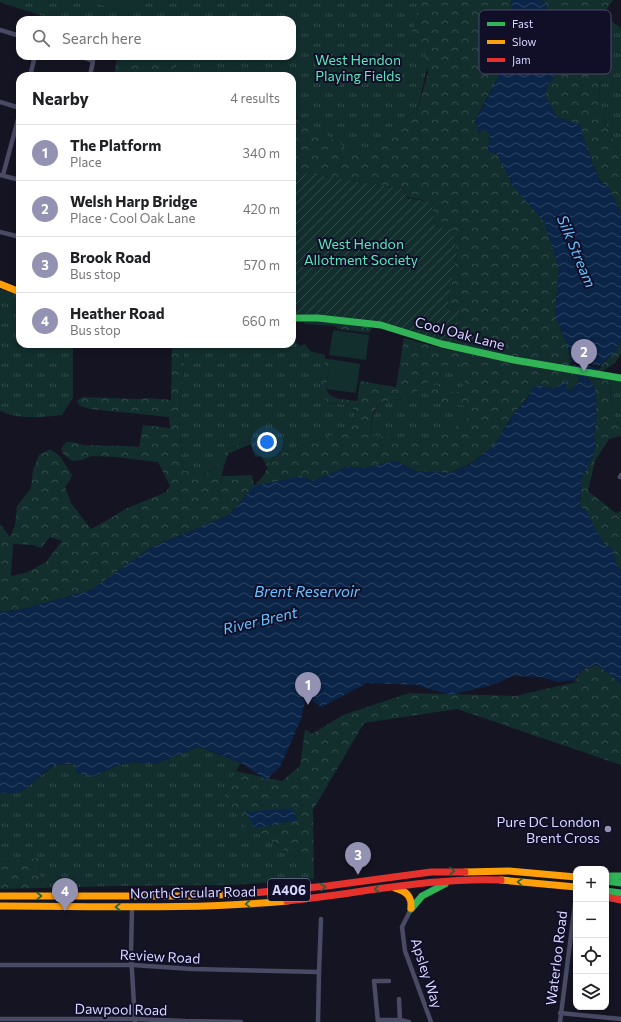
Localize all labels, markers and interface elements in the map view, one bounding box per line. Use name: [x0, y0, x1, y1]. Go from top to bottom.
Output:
legend: [479, 10, 611, 74]
search box: [16, 16, 296, 60]
text: Fast: [512, 17, 534, 30]
icon: search: [30, 27, 52, 49]
text: Search here: [62, 29, 141, 47]
text: Slow: [512, 35, 537, 48]
park label: West Hendon Playing Fields: [315, 51, 401, 84]
text: Jam: [512, 53, 531, 67]
text: Nearby: [32, 88, 89, 109]
text: 4 results: [230, 90, 280, 106]
text: The Platform: [70, 136, 161, 154]
text: 1: [42, 145, 48, 161]
text: 340 m: [242, 145, 280, 161]
text: Place: [70, 154, 102, 170]
text: Welsh Harp Bridge: [70, 192, 197, 210]
text: 2: [41, 201, 49, 217]
text: 420 m: [243, 201, 280, 217]
text: Place · Cool Oak Lane: [70, 210, 195, 226]
water label: Silk Stream: [554, 212, 600, 290]
park label: West Hendon Allotment Society: [304, 235, 418, 268]
text: Brook Road: [70, 248, 151, 266]
text: 3: [41, 257, 49, 273]
text: 570 m: [243, 257, 280, 273]
text: Bus stop: [70, 266, 121, 282]
text: Heather Road: [70, 304, 165, 322]
text: 4: [41, 313, 49, 329]
text: 660 m: [242, 313, 280, 329]
street label: Cool Oak Lane: [413, 313, 507, 353]
text: Bus stop: [70, 322, 121, 338]
pin: 2: [571, 339, 597, 372]
your location: [257, 432, 277, 452]
water label: Brent Reservoir: [254, 582, 361, 600]
water label: River Brent: [221, 602, 300, 637]
pin: 1: [295, 672, 321, 705]
place label: Pure DC London Brent Cross: [497, 813, 600, 846]
marker: Pure DC London Brent Cross: [603, 824, 613, 834]
pin: 3: [345, 842, 371, 875]
map controls: [573, 866, 609, 1010]
button: +: [573, 866, 609, 902]
one-way arrow: [449, 867, 455, 876]
one-way arrow: [517, 877, 523, 886]
pin: 4: [52, 878, 78, 911]
road number: A406: [268, 879, 310, 901]
street label: North Circular Road: [130, 882, 256, 902]
one-way arrow: [320, 882, 326, 891]
one-way arrow: [374, 884, 380, 893]
one-way arrow: [36, 892, 42, 900]
one-way arrow: [245, 900, 251, 909]
button: −: [573, 902, 609, 938]
one-way arrow: [115, 903, 121, 911]
street label: Waterloo Road: [542, 910, 570, 1006]
street label: Apsley Way: [408, 936, 446, 1010]
button: locate: [573, 938, 609, 974]
street label: Review Road: [119, 945, 201, 967]
button: layers: [573, 974, 609, 1010]
street label: Dawpool Road: [75, 1000, 167, 1018]

